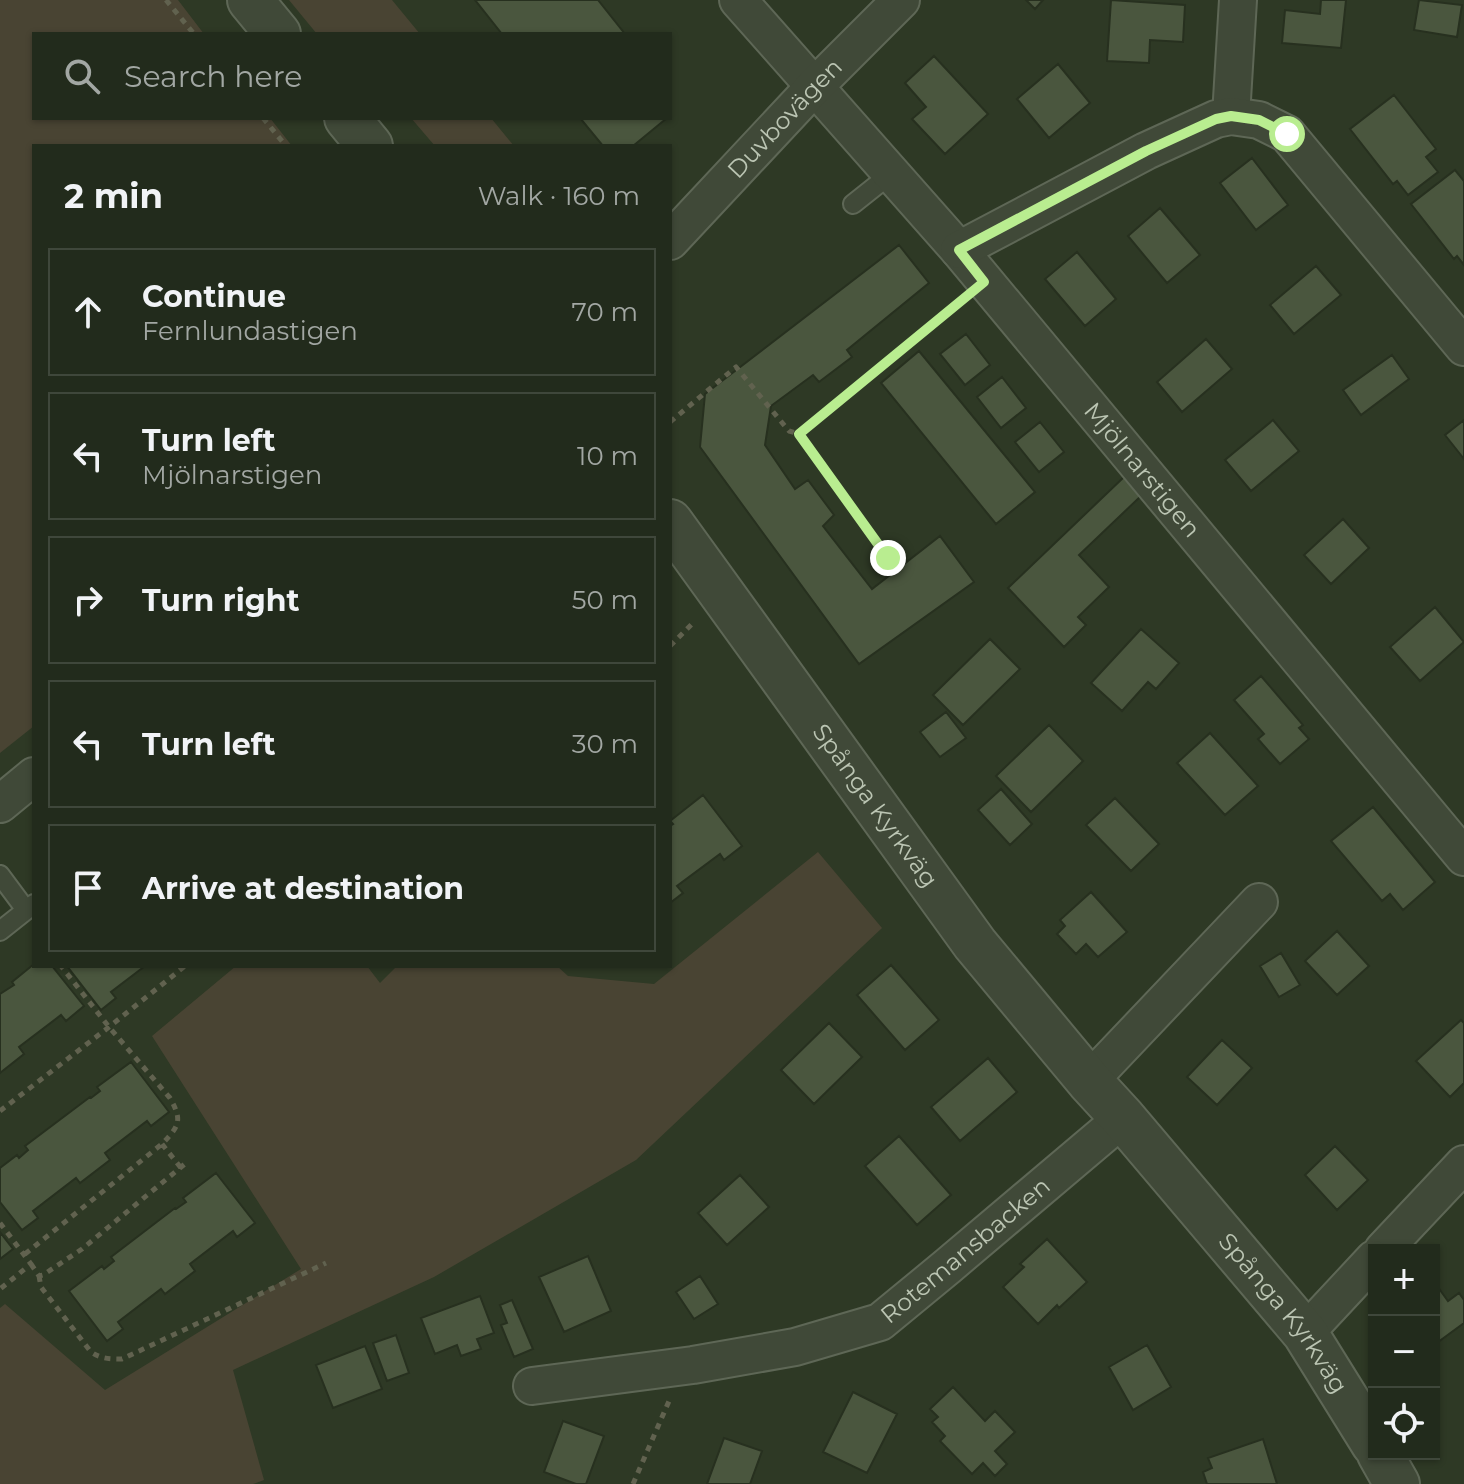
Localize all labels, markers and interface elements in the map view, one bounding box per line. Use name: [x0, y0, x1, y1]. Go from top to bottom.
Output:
search box: [32, 32, 672, 120]
street label: Duvbovägen: [721, 52, 848, 184]
icon: search: [60, 54, 104, 98]
text: Search here: [124, 58, 302, 95]
route start: [1269, 116, 1305, 152]
text: 2 min: [64, 175, 163, 217]
text: Walk · 160 m: [478, 180, 640, 212]
text: Continue: [142, 278, 286, 315]
icon: ahead: [66, 290, 110, 334]
text: 70 m: [572, 296, 638, 328]
text: Fernlundastigen: [142, 315, 358, 347]
street label: Mjölnarstigen: [1078, 396, 1207, 543]
text: Turn left: [142, 422, 275, 459]
icon: left: [66, 434, 110, 478]
text: 10 m: [577, 440, 638, 472]
text: Mjölnarstigen: [142, 459, 322, 491]
route end: [870, 540, 906, 576]
icon: right: [66, 578, 110, 622]
text: Turn right: [142, 582, 299, 619]
text: 50 m: [572, 584, 638, 616]
street label: Spånga Kyrkväg: [807, 718, 944, 893]
icon: left: [66, 722, 110, 766]
text: Turn left: [142, 726, 275, 763]
text: 30 m: [572, 728, 638, 760]
icon: arrive: [66, 866, 110, 910]
text: Arrive at destination: [142, 870, 464, 907]
street label: Rotemansbacken: [875, 1171, 1056, 1329]
street label: Spånga Kyrkväg: [1213, 1227, 1354, 1399]
map controls: [1368, 1244, 1440, 1460]
button: +: [1368, 1244, 1440, 1316]
button: −: [1368, 1316, 1440, 1388]
button: locate: [1368, 1388, 1440, 1460]

